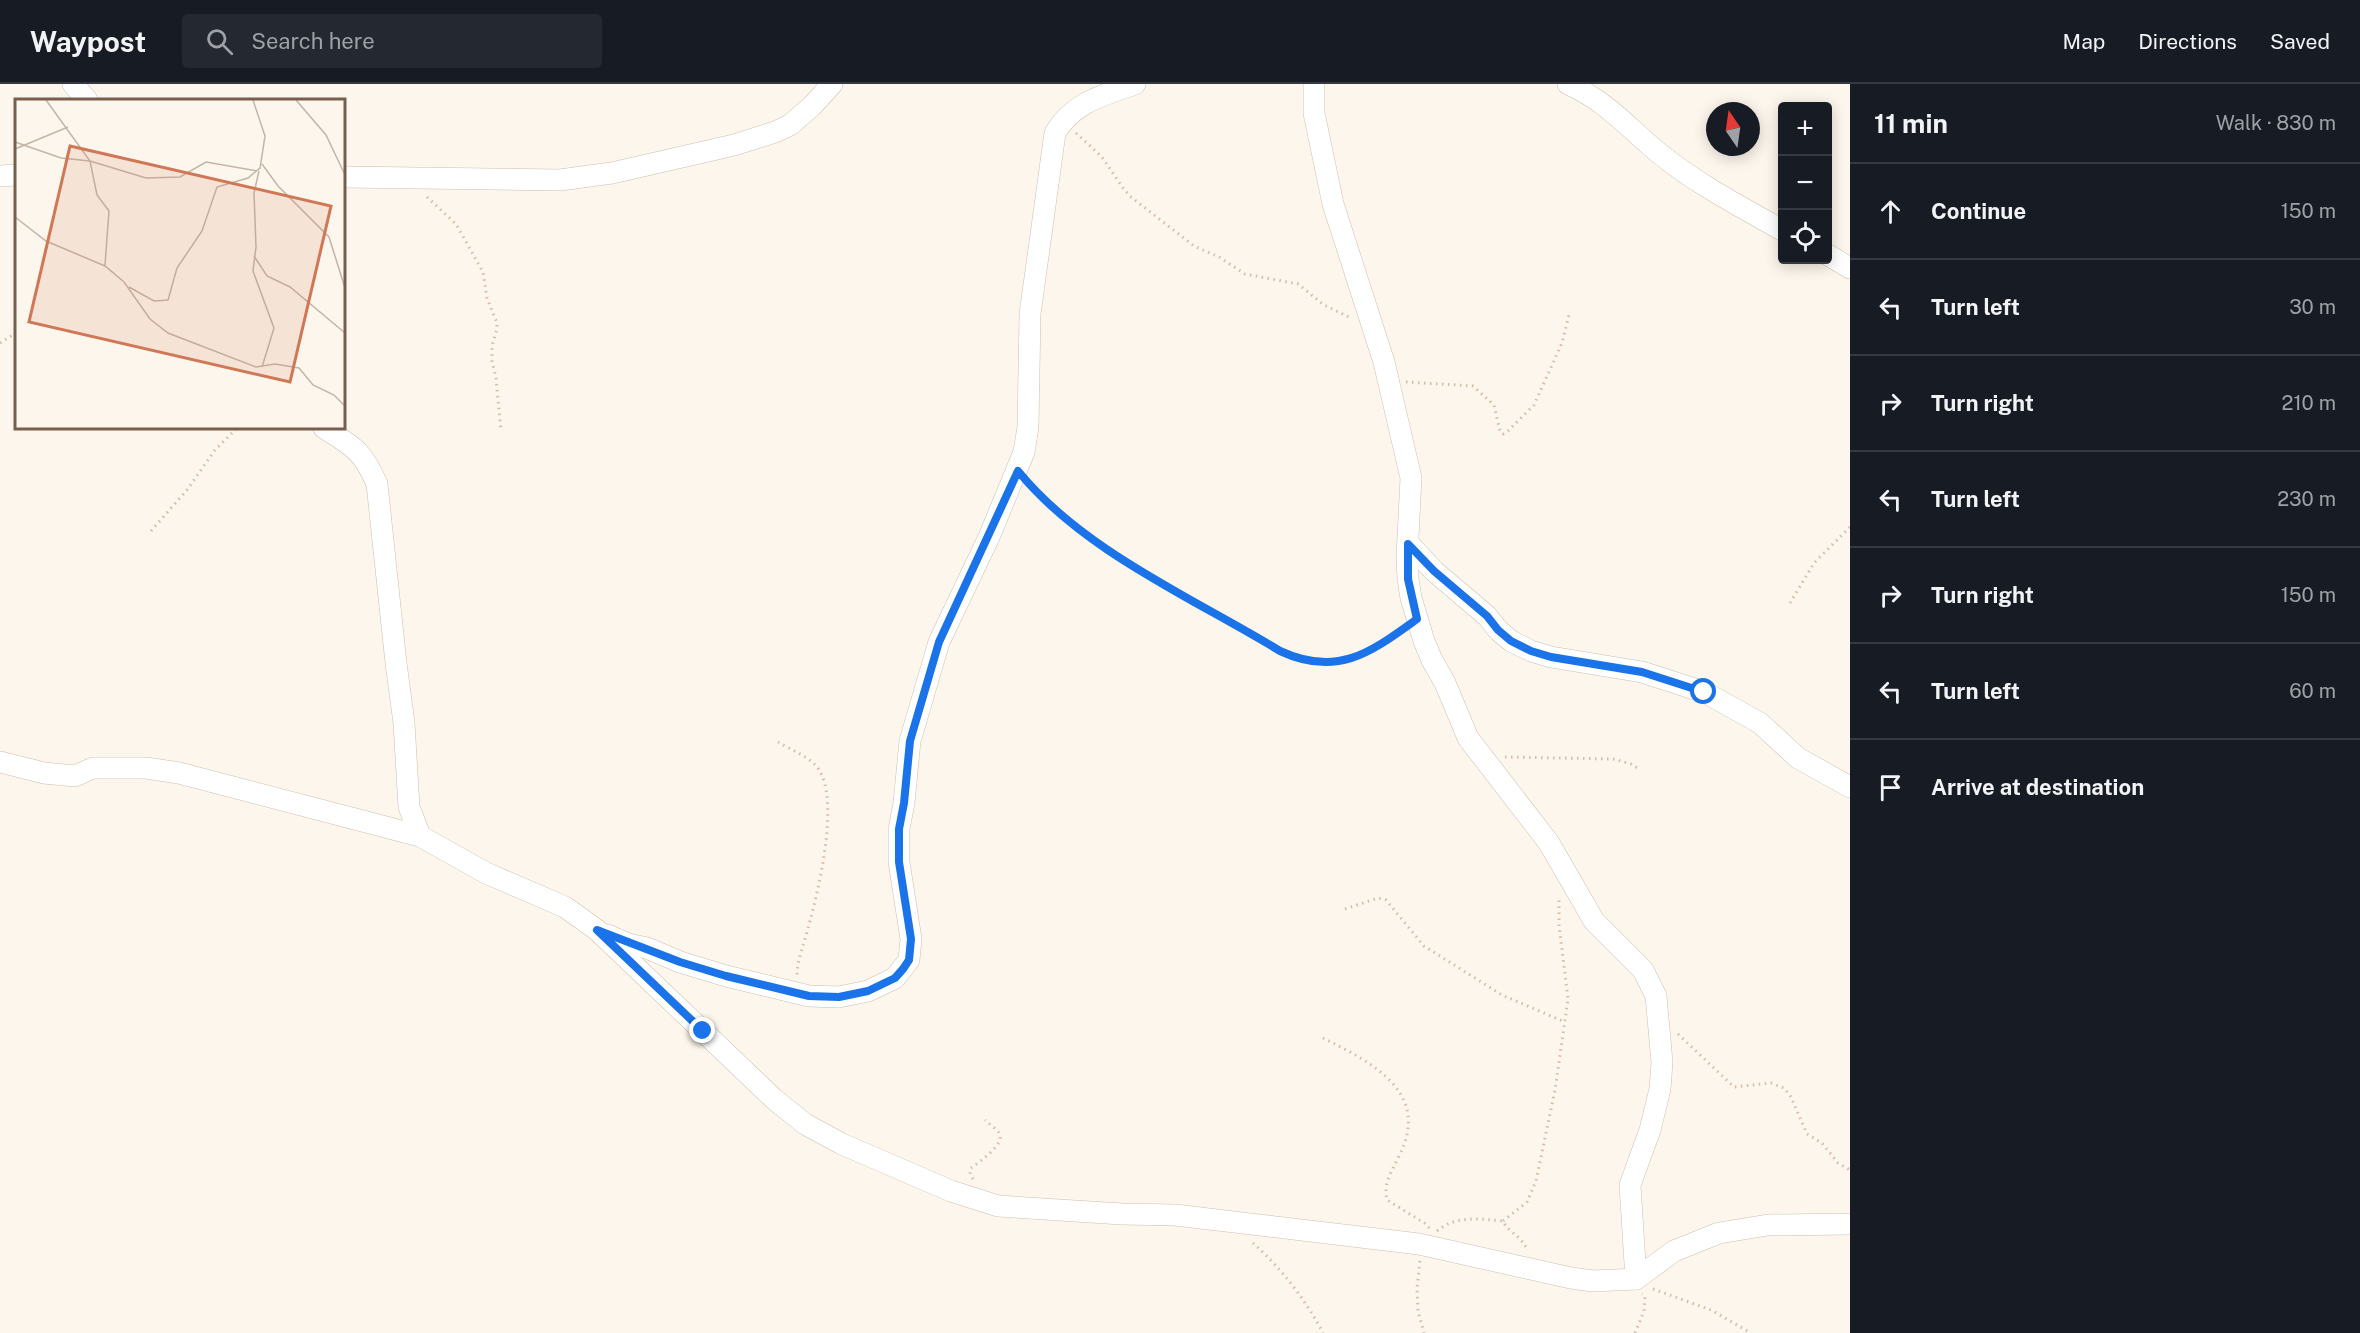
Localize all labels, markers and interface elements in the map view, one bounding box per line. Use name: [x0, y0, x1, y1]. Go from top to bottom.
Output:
search box: [182, 14, 602, 68]
text: Waypost: [30, 25, 146, 58]
icon: search: [203, 25, 236, 58]
text: Search here: [251, 28, 375, 54]
text: Map: [2063, 29, 2105, 54]
text: Directions: [2138, 29, 2237, 54]
text: Saved: [2270, 29, 2330, 54]
inset map: [15, 99, 345, 429]
north arrow: [1706, 102, 1760, 156]
map controls: [1778, 102, 1832, 264]
button: +: [1778, 102, 1832, 156]
text: 11 min: [1874, 108, 1948, 139]
text: Walk · 830 m: [2216, 111, 2336, 135]
button: −: [1778, 156, 1832, 210]
icon: ahead: [1874, 195, 1907, 228]
text: Continue: [1931, 198, 2026, 224]
text: 150 m: [2281, 199, 2336, 223]
button: locate: [1778, 210, 1832, 264]
icon: left: [1874, 291, 1907, 324]
text: Turn left: [1931, 294, 2020, 320]
text: 30 m: [2289, 295, 2336, 319]
icon: right: [1874, 387, 1907, 420]
text: Turn right: [1931, 390, 2034, 416]
text: 210 m: [2282, 391, 2336, 415]
icon: left: [1874, 483, 1907, 516]
text: Turn left: [1931, 486, 2020, 512]
text: 230 m: [2277, 487, 2336, 511]
icon: right: [1874, 579, 1907, 612]
text: Turn right: [1931, 582, 2034, 608]
text: 150 m: [2281, 583, 2336, 607]
icon: left: [1874, 675, 1907, 708]
route start: [1690, 678, 1716, 704]
text: Turn left: [1931, 678, 2020, 704]
text: 60 m: [2289, 679, 2336, 703]
icon: arrive: [1874, 771, 1907, 804]
text: Arrive at destination: [1931, 774, 2144, 800]
route end: [689, 1017, 715, 1043]

